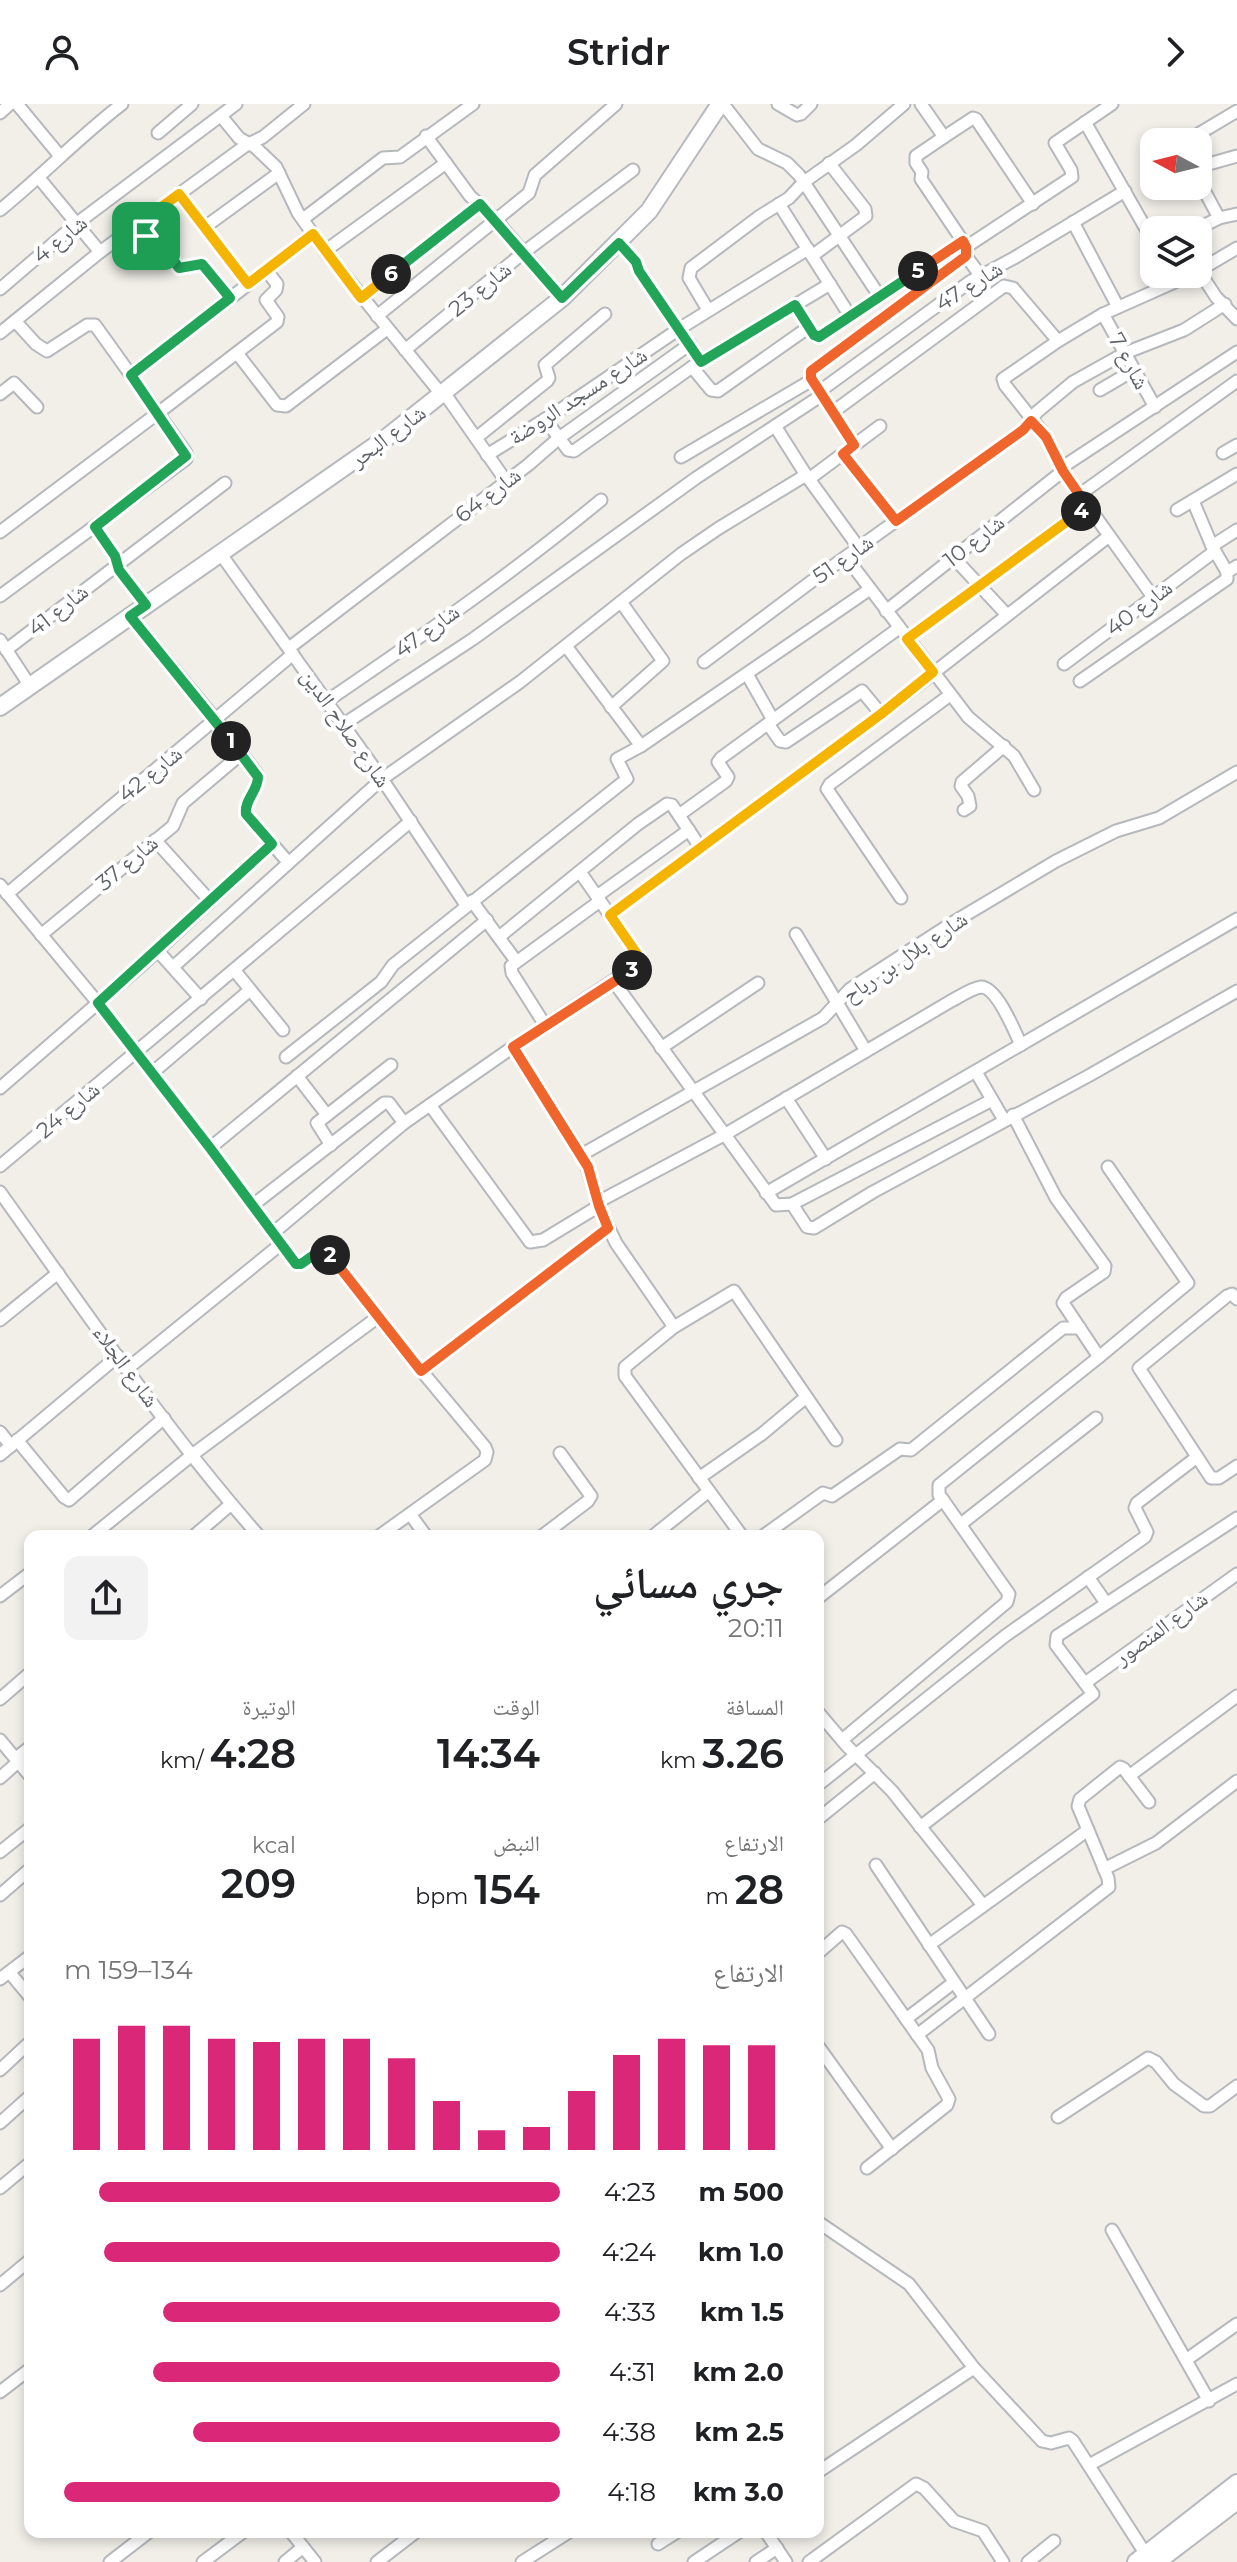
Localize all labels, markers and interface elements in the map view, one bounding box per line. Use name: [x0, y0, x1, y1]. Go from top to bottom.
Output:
icon: person: [40, 30, 84, 74]
text: Stridr: [567, 30, 670, 74]
icon: forward: [1153, 30, 1197, 74]
north arrow: [1140, 128, 1212, 200]
map controls: [1140, 128, 1212, 288]
pin: [112, 202, 180, 270]
street label: شارع 4: [27, 209, 93, 269]
icon: arrive: [124, 214, 168, 258]
button: layers: [1140, 216, 1212, 288]
pin: 5: [898, 251, 938, 291]
pin: 6: [371, 254, 411, 294]
street label: شارع 47: [930, 255, 1008, 317]
street label: شارع 23: [443, 256, 517, 322]
text: 5: [911, 257, 925, 284]
text: 6: [384, 260, 398, 287]
street label: شارع 7: [1103, 328, 1155, 394]
street label: شارع مسجد الروضة: [504, 341, 652, 451]
street label: شارع البحر: [344, 399, 431, 474]
street label: شارع 64: [450, 461, 526, 529]
pin: 4: [1061, 491, 1101, 531]
text: 4: [1073, 497, 1089, 524]
street label: شارع 10: [938, 509, 1010, 573]
street label: شارع 51: [807, 528, 879, 590]
street label: شارع 40: [1100, 574, 1178, 642]
street label: شارع 41: [22, 578, 94, 642]
street label: شارع 47: [389, 598, 465, 664]
street label: شارع صلاح الدين: [295, 663, 397, 793]
pin: 1: [211, 721, 251, 761]
text: 1: [227, 727, 235, 754]
street label: شارع 42: [113, 740, 187, 808]
street label: شارع 37: [90, 829, 164, 897]
street label: شارع بلال بن رباح: [837, 905, 973, 1009]
pin: 3: [612, 950, 652, 990]
text: 3: [625, 956, 639, 983]
street label: شارع 24: [31, 1076, 105, 1144]
pin: 2: [310, 1235, 350, 1275]
text: 2: [324, 1241, 336, 1268]
street label: شارع الجلاء: [87, 1320, 165, 1412]
text: جري مسائي: [593, 1555, 784, 1609]
button: share: [64, 1556, 148, 1640]
street label: شارع المنصور: [1108, 1585, 1213, 1672]
text: 20:11: [728, 1612, 784, 1644]
text: الوتيرة: [242, 1694, 296, 1721]
text: الوقت: [493, 1694, 540, 1721]
text: المسافة: [726, 1694, 784, 1721]
text: 4:28: [209, 1729, 296, 1778]
text: 14:34: [437, 1729, 540, 1778]
text: 3.26: [702, 1729, 784, 1778]
text: /km: [160, 1747, 209, 1774]
text: km: [660, 1747, 702, 1774]
text: النبض: [493, 1830, 540, 1857]
text: الارتفاع: [724, 1830, 784, 1857]
text: kcal: [252, 1832, 296, 1859]
text: 209: [221, 1859, 296, 1908]
text: 154: [474, 1865, 540, 1914]
text: 28: [735, 1865, 784, 1914]
text: bpm: [415, 1883, 474, 1910]
text: m: [706, 1883, 735, 1910]
text: 134–159 m: [64, 1954, 193, 1986]
text: الارتفاع: [713, 1957, 784, 1989]
text: 4:23: [604, 2176, 656, 2208]
text: 500 m: [699, 2176, 784, 2208]
text: 4:24: [602, 2236, 656, 2268]
text: 1.0 km: [698, 2236, 784, 2268]
text: 4:33: [604, 2296, 656, 2328]
text: 1.5 km: [700, 2296, 784, 2328]
text: 4:31: [609, 2356, 656, 2388]
text: 2.0 km: [693, 2356, 784, 2388]
text: 4:38: [602, 2416, 656, 2448]
text: 2.5 km: [695, 2416, 784, 2448]
text: 4:18: [607, 2476, 656, 2508]
text: 3.0 km: [693, 2476, 784, 2508]

